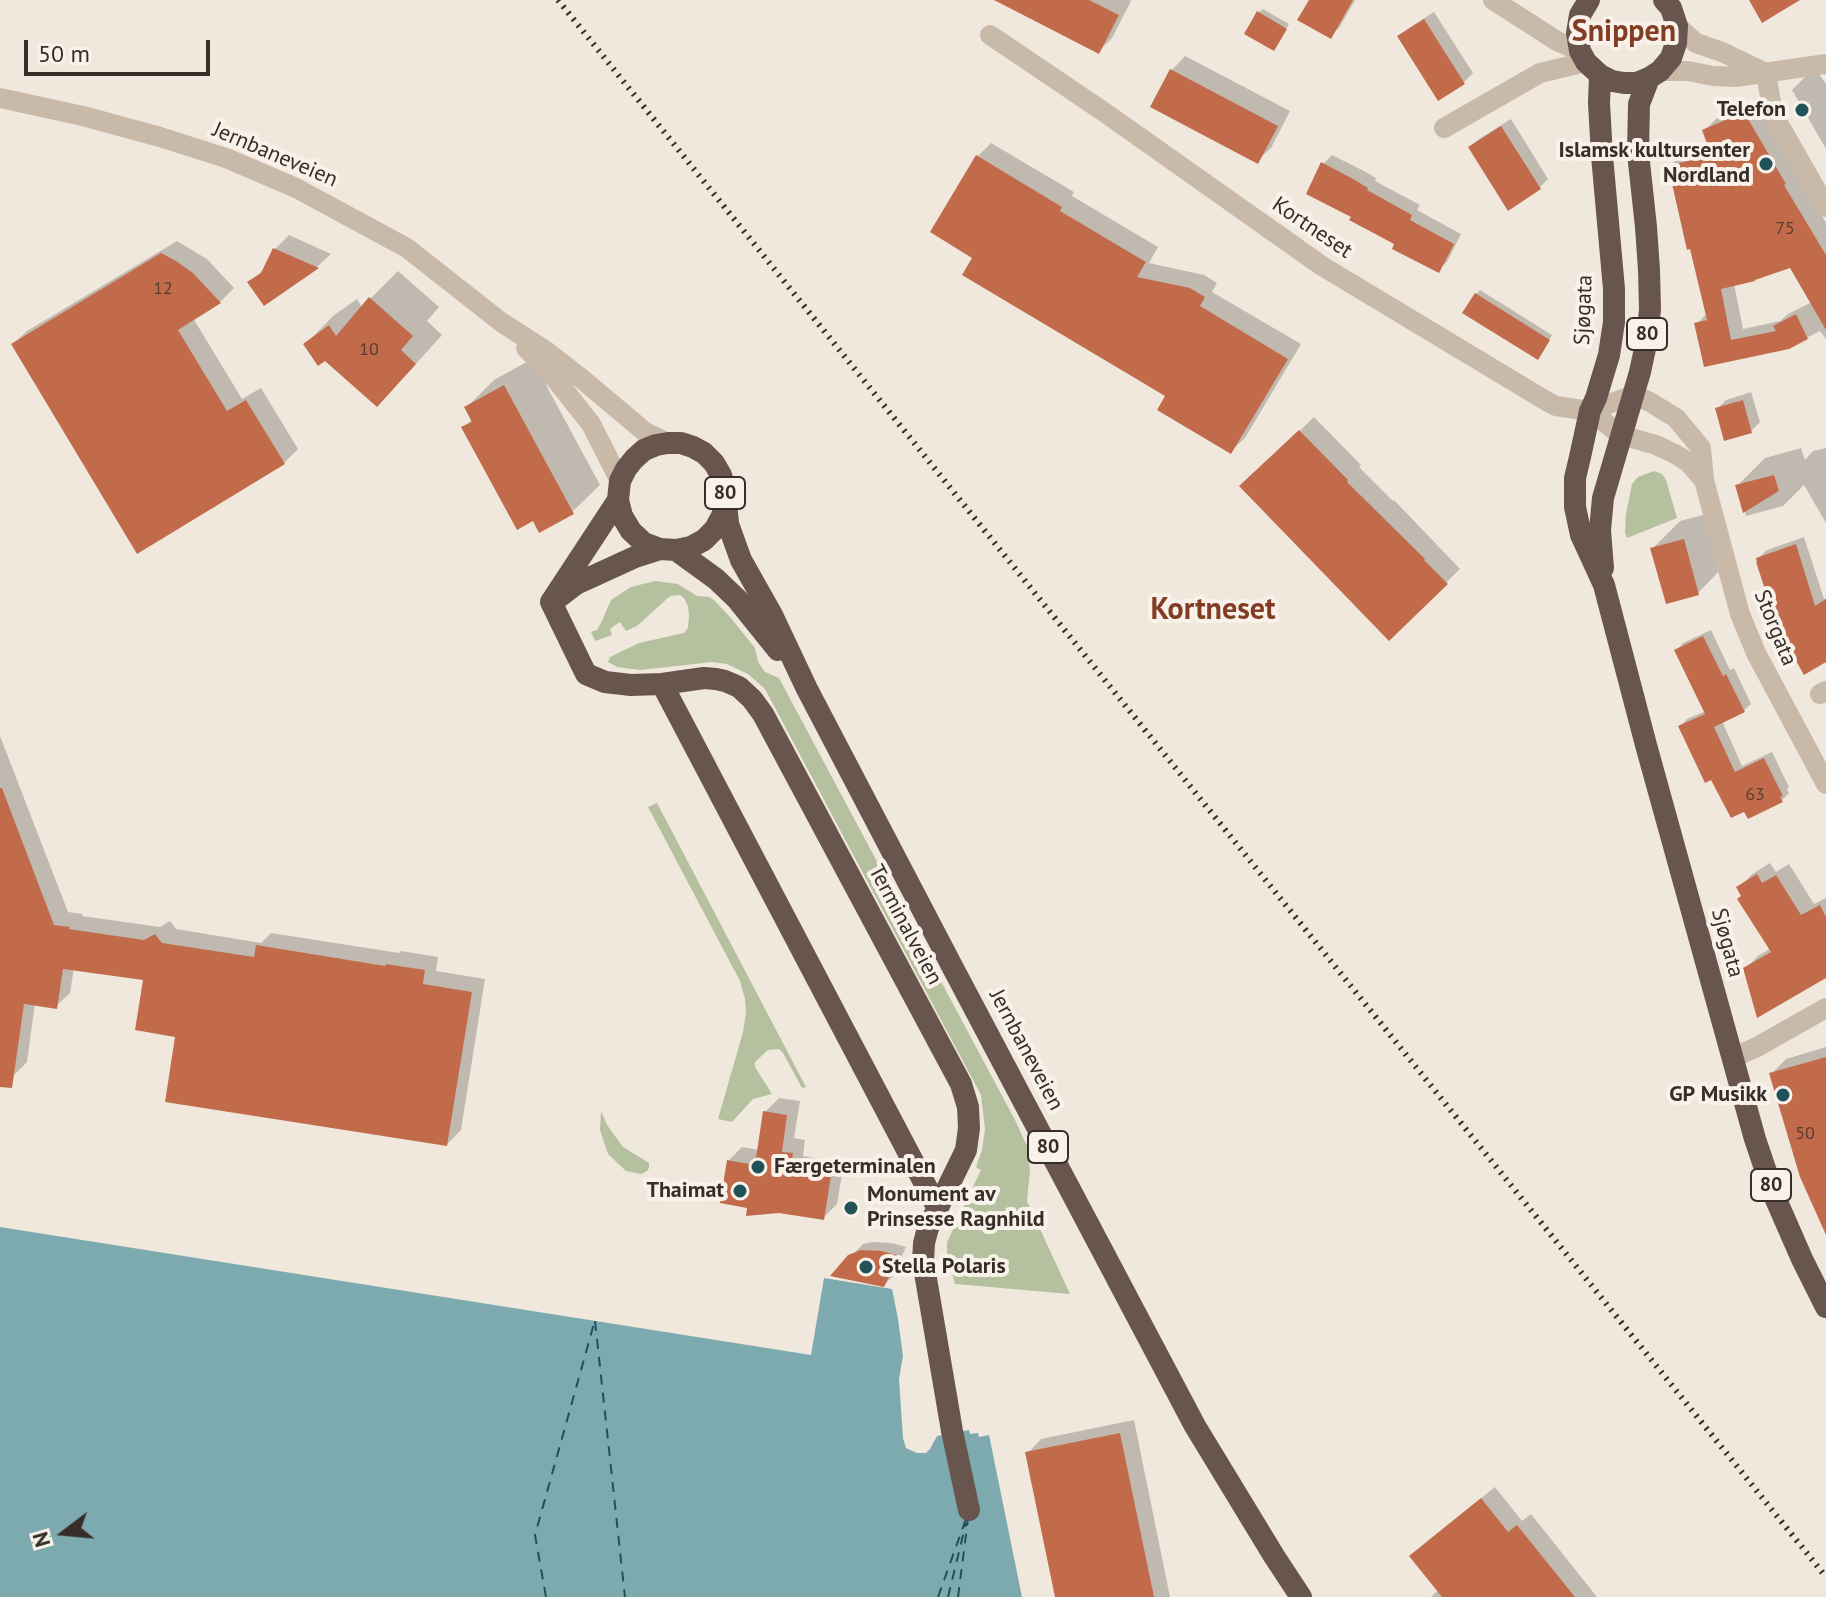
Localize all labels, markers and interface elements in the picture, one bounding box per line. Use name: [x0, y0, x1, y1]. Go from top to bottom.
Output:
district label: Snippen: [1572, 14, 1676, 50]
scale bar: [28, 24, 214, 74]
text: 50 m: [38, 38, 90, 69]
place label: Telefon: [1717, 97, 1786, 123]
marker: Telefon: [1793, 101, 1811, 119]
street label: Jernbaneveien: [209, 117, 341, 193]
place label: Islamsk kultursenter Nordland: [1558, 138, 1750, 190]
marker: Islamsk kultursenter Nordland: [1757, 155, 1775, 173]
street label: Kortneset: [1267, 192, 1357, 264]
house number: 75: [1775, 218, 1795, 240]
street label: Sjøgata: [1570, 274, 1598, 346]
house number: 12: [153, 278, 173, 300]
road number: 80: [1627, 318, 1667, 350]
house number: 10: [359, 339, 379, 361]
road number: 80: [705, 477, 745, 509]
street label: Storgata: [1748, 586, 1802, 670]
district label: Kortneset: [1150, 592, 1276, 628]
house number: 63: [1745, 784, 1765, 806]
street label: Terminalveien: [862, 861, 948, 989]
street label: Sjøgata: [1705, 906, 1749, 980]
street label: Jernbaneveien: [983, 985, 1069, 1115]
place label: GP Musikk: [1669, 1082, 1767, 1108]
marker: GP Musikk: [1774, 1086, 1792, 1104]
house number: 50: [1795, 1123, 1815, 1145]
road number: 80: [1028, 1131, 1068, 1163]
place label: Færgeterminalen: [774, 1154, 936, 1180]
marker: Færgeterminalen: [749, 1158, 767, 1176]
road number: 80: [1751, 1169, 1791, 1201]
place label: Thaimat: [646, 1178, 724, 1204]
marker: Thaimat: [731, 1182, 749, 1200]
place label: Monument av Prinsesse Ragnhild: [867, 1182, 1045, 1234]
marker: Monument av Prinsesse Ragnhild: [842, 1199, 860, 1217]
place label: Stella Polaris: [882, 1254, 1006, 1280]
marker: Stella Polaris: [857, 1258, 875, 1276]
north arrow: [24, 1493, 104, 1573]
text: N: [25, 1529, 56, 1550]

